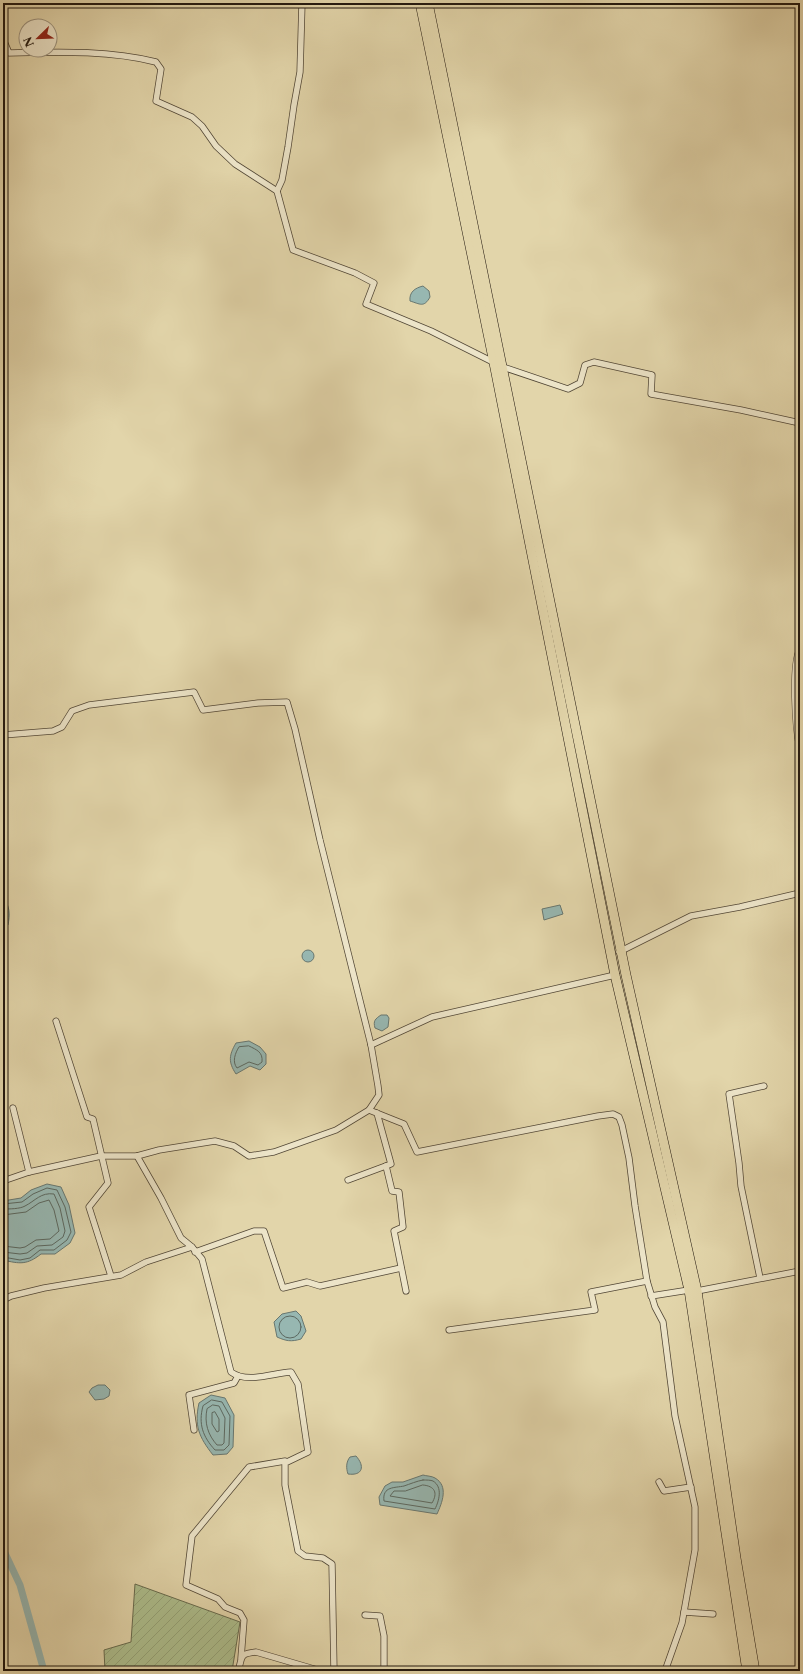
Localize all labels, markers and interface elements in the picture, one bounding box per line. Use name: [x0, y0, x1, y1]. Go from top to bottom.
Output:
north arrow: [18, 18, 58, 58]
text: N: [20, 34, 37, 49]

